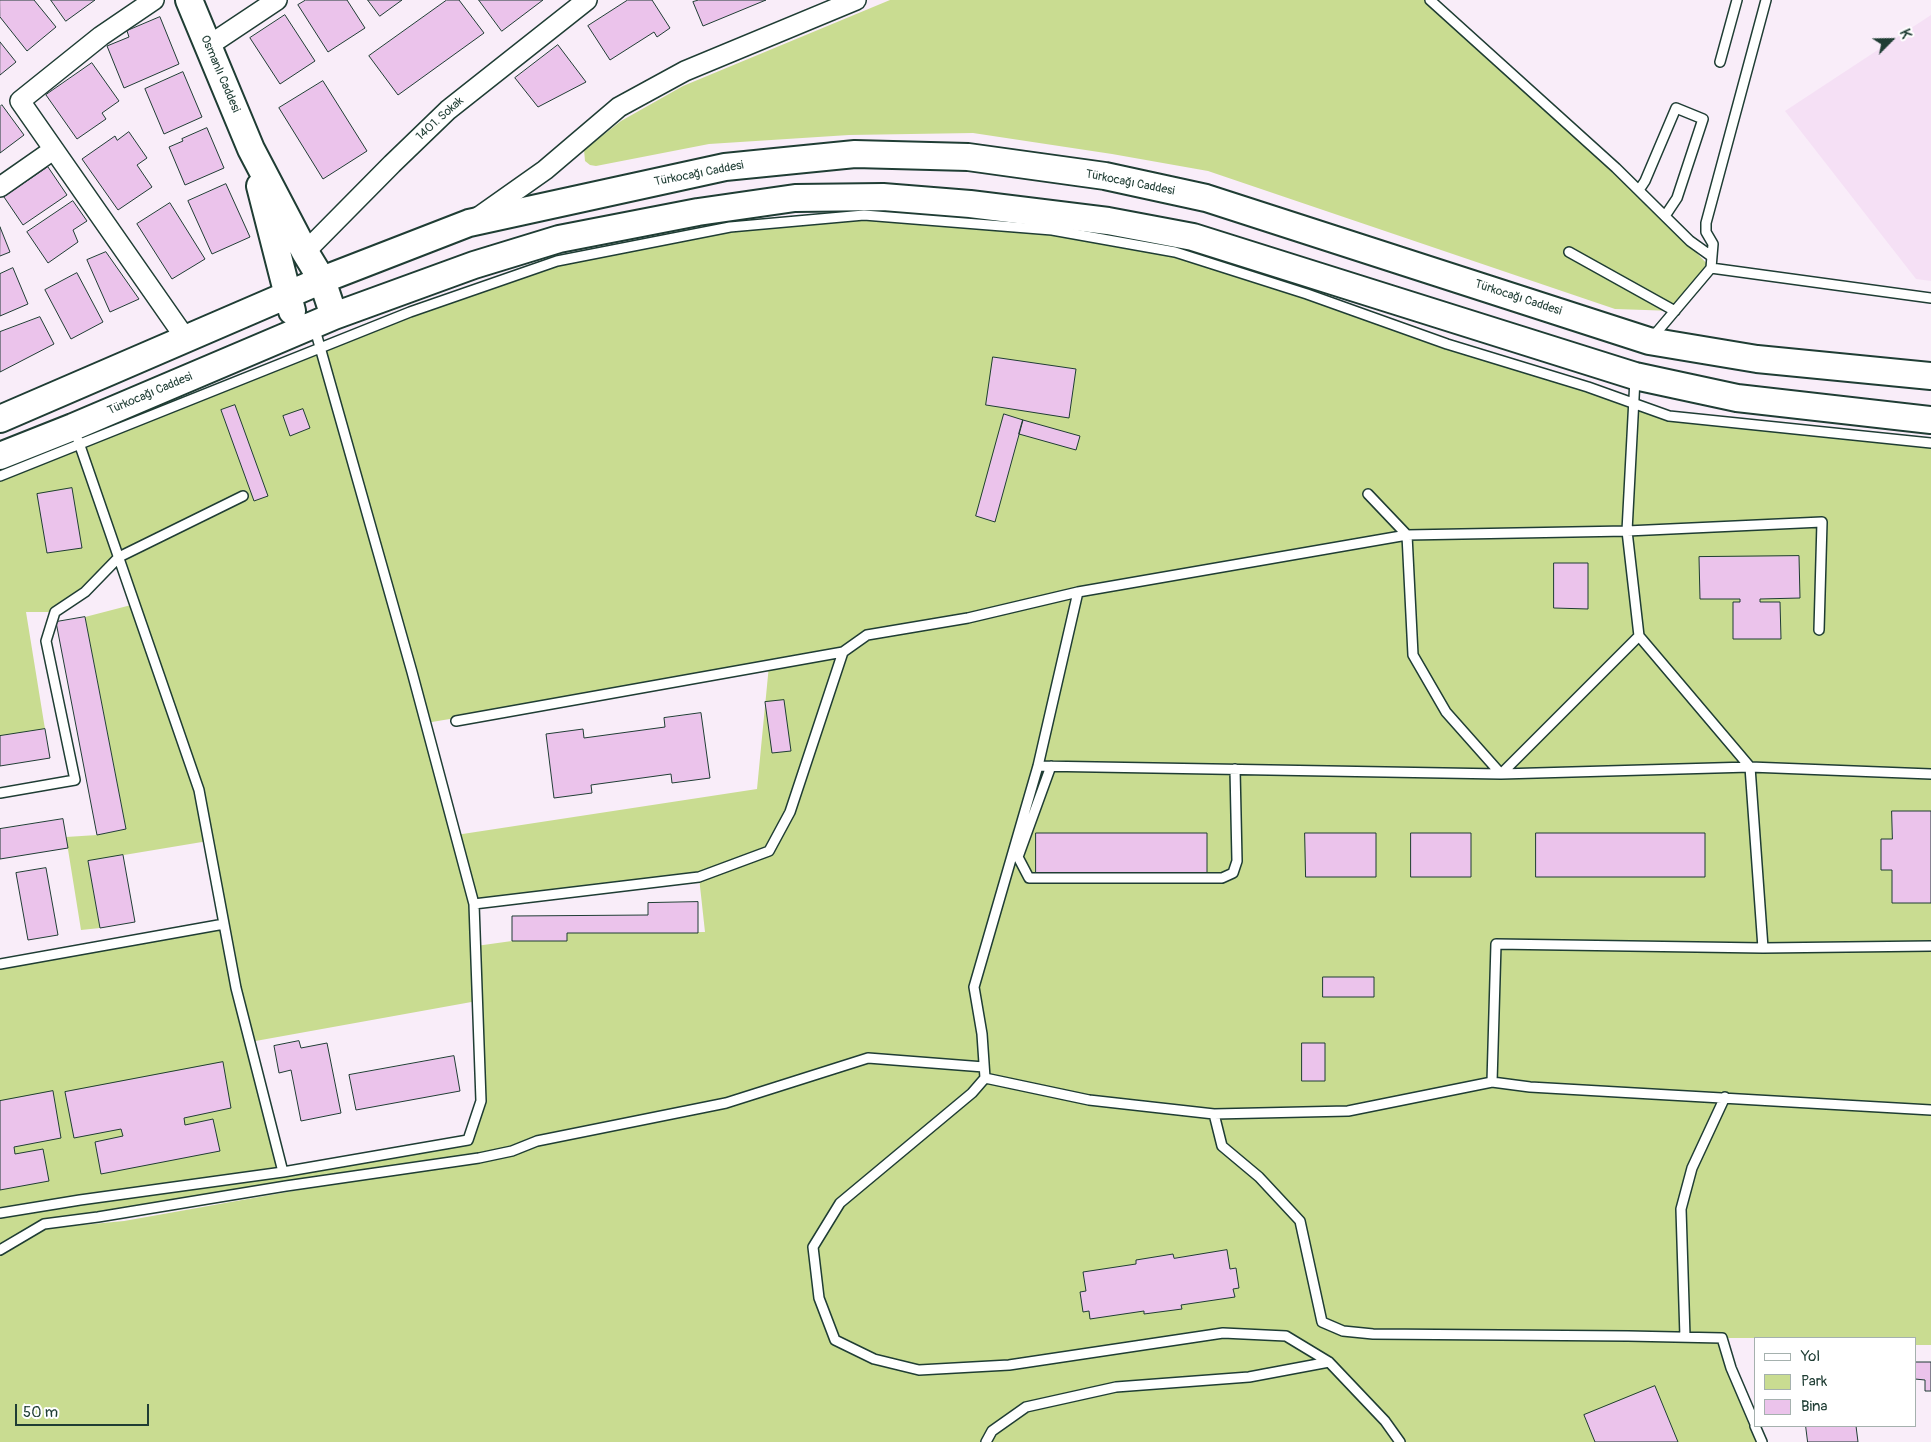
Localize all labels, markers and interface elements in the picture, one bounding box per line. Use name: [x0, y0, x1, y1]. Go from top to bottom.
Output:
north arrow: [1866, 15, 1916, 65]
text: K: [1896, 27, 1915, 41]
street label: Osmanlı Caddesi: [197, 33, 243, 115]
street label: 1401. Sokak: [413, 94, 467, 144]
street label: Türkocağı Caddesi: [653, 158, 745, 190]
street label: Türkocağı Caddesi: [1084, 167, 1176, 199]
street label: Türkocağı Caddesi: [1473, 277, 1563, 319]
street label: Türkocağı Caddesi: [105, 370, 195, 418]
legend: [1754, 1337, 1916, 1427]
text: Yol: [1801, 1347, 1820, 1366]
text: Park: [1801, 1372, 1827, 1391]
scale bar: [18, 1394, 151, 1426]
text: Bina: [1801, 1397, 1827, 1416]
text: 50 m: [23, 1403, 58, 1422]

